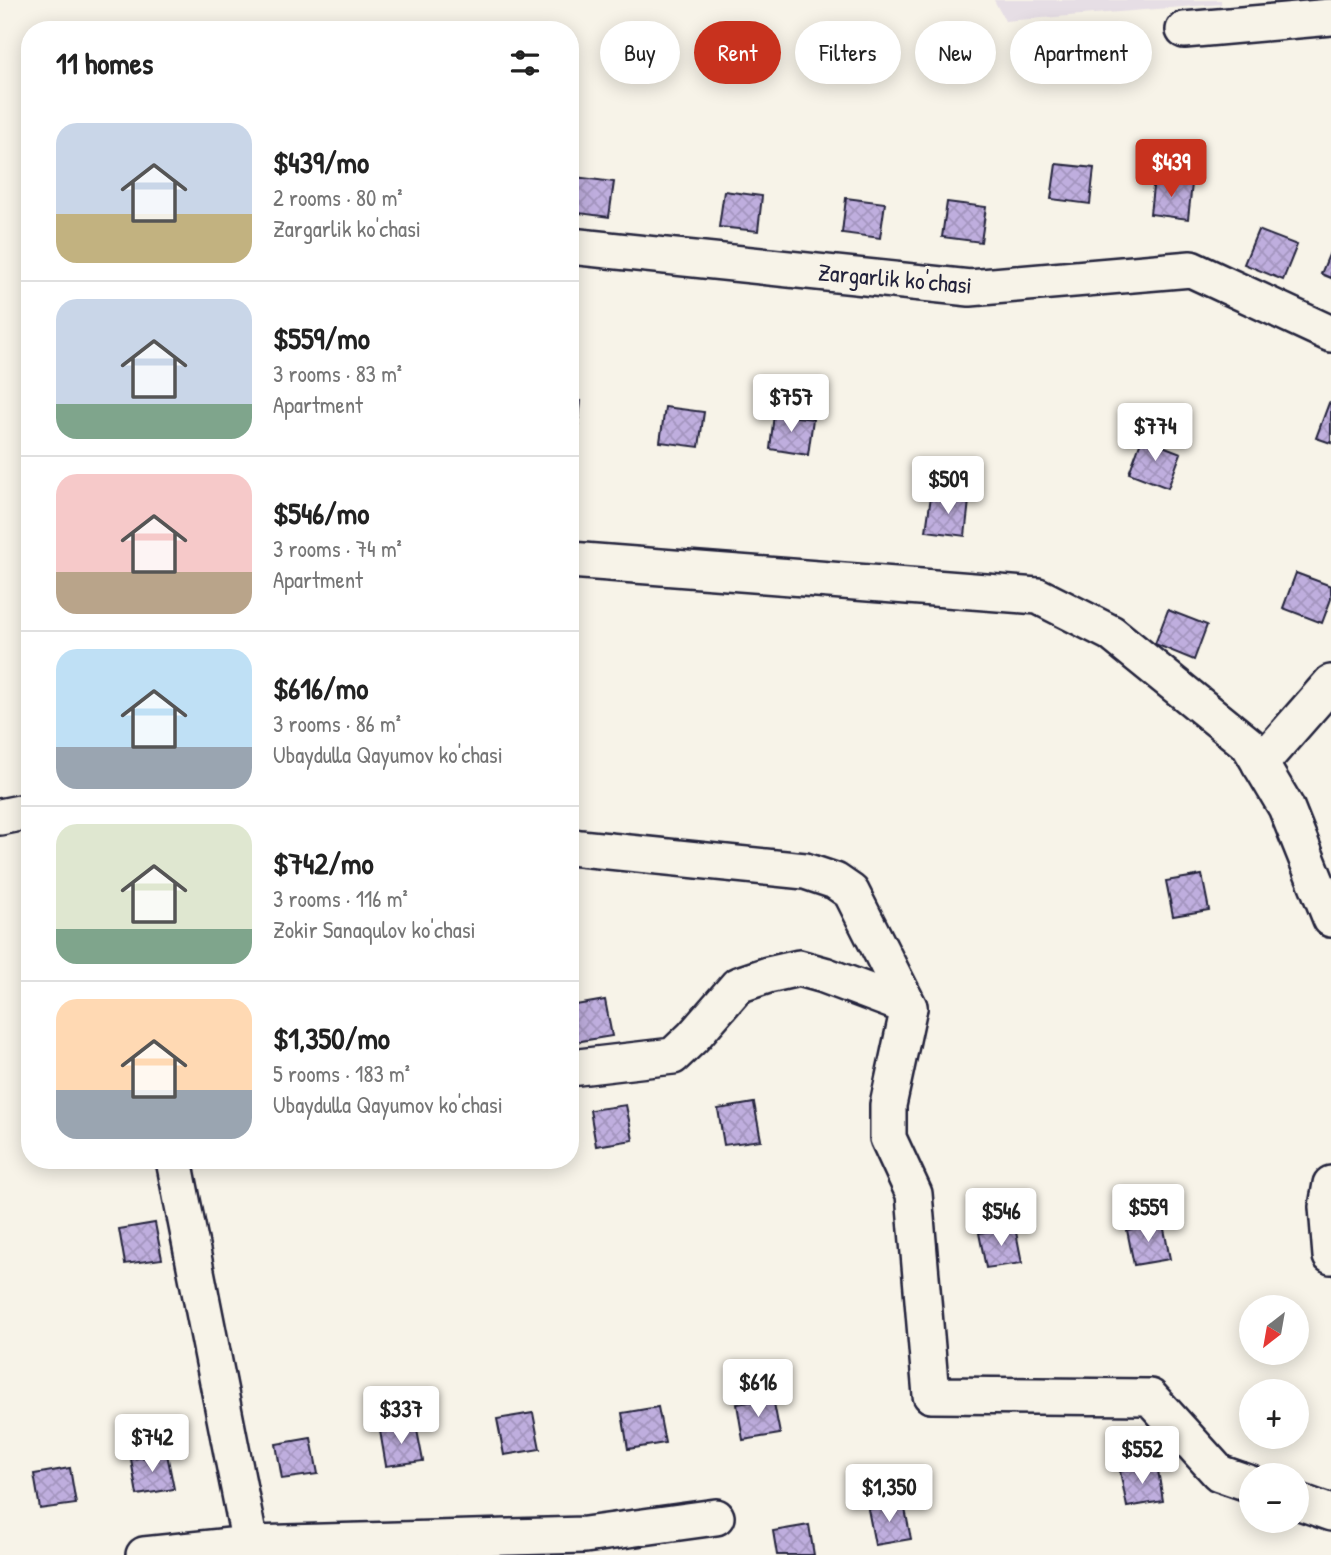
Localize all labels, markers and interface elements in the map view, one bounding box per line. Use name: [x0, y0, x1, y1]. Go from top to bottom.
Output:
chip: Buy: [600, 21, 680, 84]
chip: Rent: [694, 21, 781, 84]
chip: Filters: [795, 21, 901, 84]
chip: New: [915, 21, 996, 84]
chip: Apartment: [1010, 21, 1152, 84]
text: 11 homes: [56, 43, 153, 83]
icon: filters: [506, 44, 544, 82]
pin: $439: [1130, 140, 1212, 199]
text: $439/mo: [273, 142, 369, 182]
text: $439: [1151, 146, 1191, 177]
icon: home: [112, 151, 196, 235]
text: 2 rooms · 80 m²: [273, 182, 403, 213]
text: Zargarlik ko'chasi: [273, 213, 421, 244]
street label: Zargarlik ko'chasi: [817, 255, 973, 301]
text: $559/mo: [273, 318, 370, 358]
icon: home: [112, 327, 196, 411]
text: 3 rooms · 83 m²: [273, 358, 402, 389]
pin: $757: [750, 374, 832, 434]
text: $757: [769, 381, 813, 412]
text: Apartment: [273, 389, 363, 420]
pin: $774: [1114, 404, 1196, 463]
text: $774: [1133, 410, 1177, 441]
pin: $509: [907, 456, 989, 516]
text: $509: [928, 463, 968, 494]
text: $546/mo: [273, 493, 369, 533]
icon: home: [112, 502, 196, 586]
text: 3 rooms · 74 m²: [273, 533, 402, 564]
text: Apartment: [273, 564, 363, 595]
text: $616/mo: [273, 668, 368, 708]
icon: home: [112, 677, 196, 761]
text: 3 rooms · 86 m²: [273, 708, 401, 739]
text: Ubaydulla Qayumov ko'chasi: [273, 739, 503, 770]
text: $742/mo: [273, 843, 374, 883]
icon: home: [112, 852, 196, 936]
text: 3 rooms · 116 m²: [273, 883, 408, 914]
text: Zokir Sanaqulov ko'chasi: [273, 914, 476, 945]
text: $1,350/mo: [273, 1018, 390, 1058]
icon: home: [112, 1027, 196, 1111]
text: 5 rooms · 183 m²: [273, 1058, 410, 1089]
text: Ubaydulla Qayumov ko'chasi: [273, 1089, 503, 1120]
pin: $559: [1107, 1184, 1189, 1244]
pin: $546: [960, 1188, 1042, 1248]
text: $559: [1128, 1191, 1168, 1222]
text: $546: [981, 1195, 1021, 1226]
north arrow: [1239, 1295, 1309, 1365]
map controls: [1239, 1295, 1309, 1533]
pin: $616: [717, 1360, 799, 1419]
text: $616: [739, 1366, 777, 1397]
button: +: [1239, 1379, 1309, 1449]
pin: $337: [360, 1386, 442, 1446]
text: $337: [379, 1393, 423, 1424]
pin: $742: [111, 1414, 193, 1474]
text: $742: [131, 1421, 173, 1452]
pin: $552: [1101, 1426, 1183, 1486]
text: $552: [1121, 1433, 1163, 1464]
button: −: [1239, 1463, 1309, 1533]
pin: $1,350: [832, 1464, 946, 1524]
text: $1,350: [862, 1471, 917, 1502]

